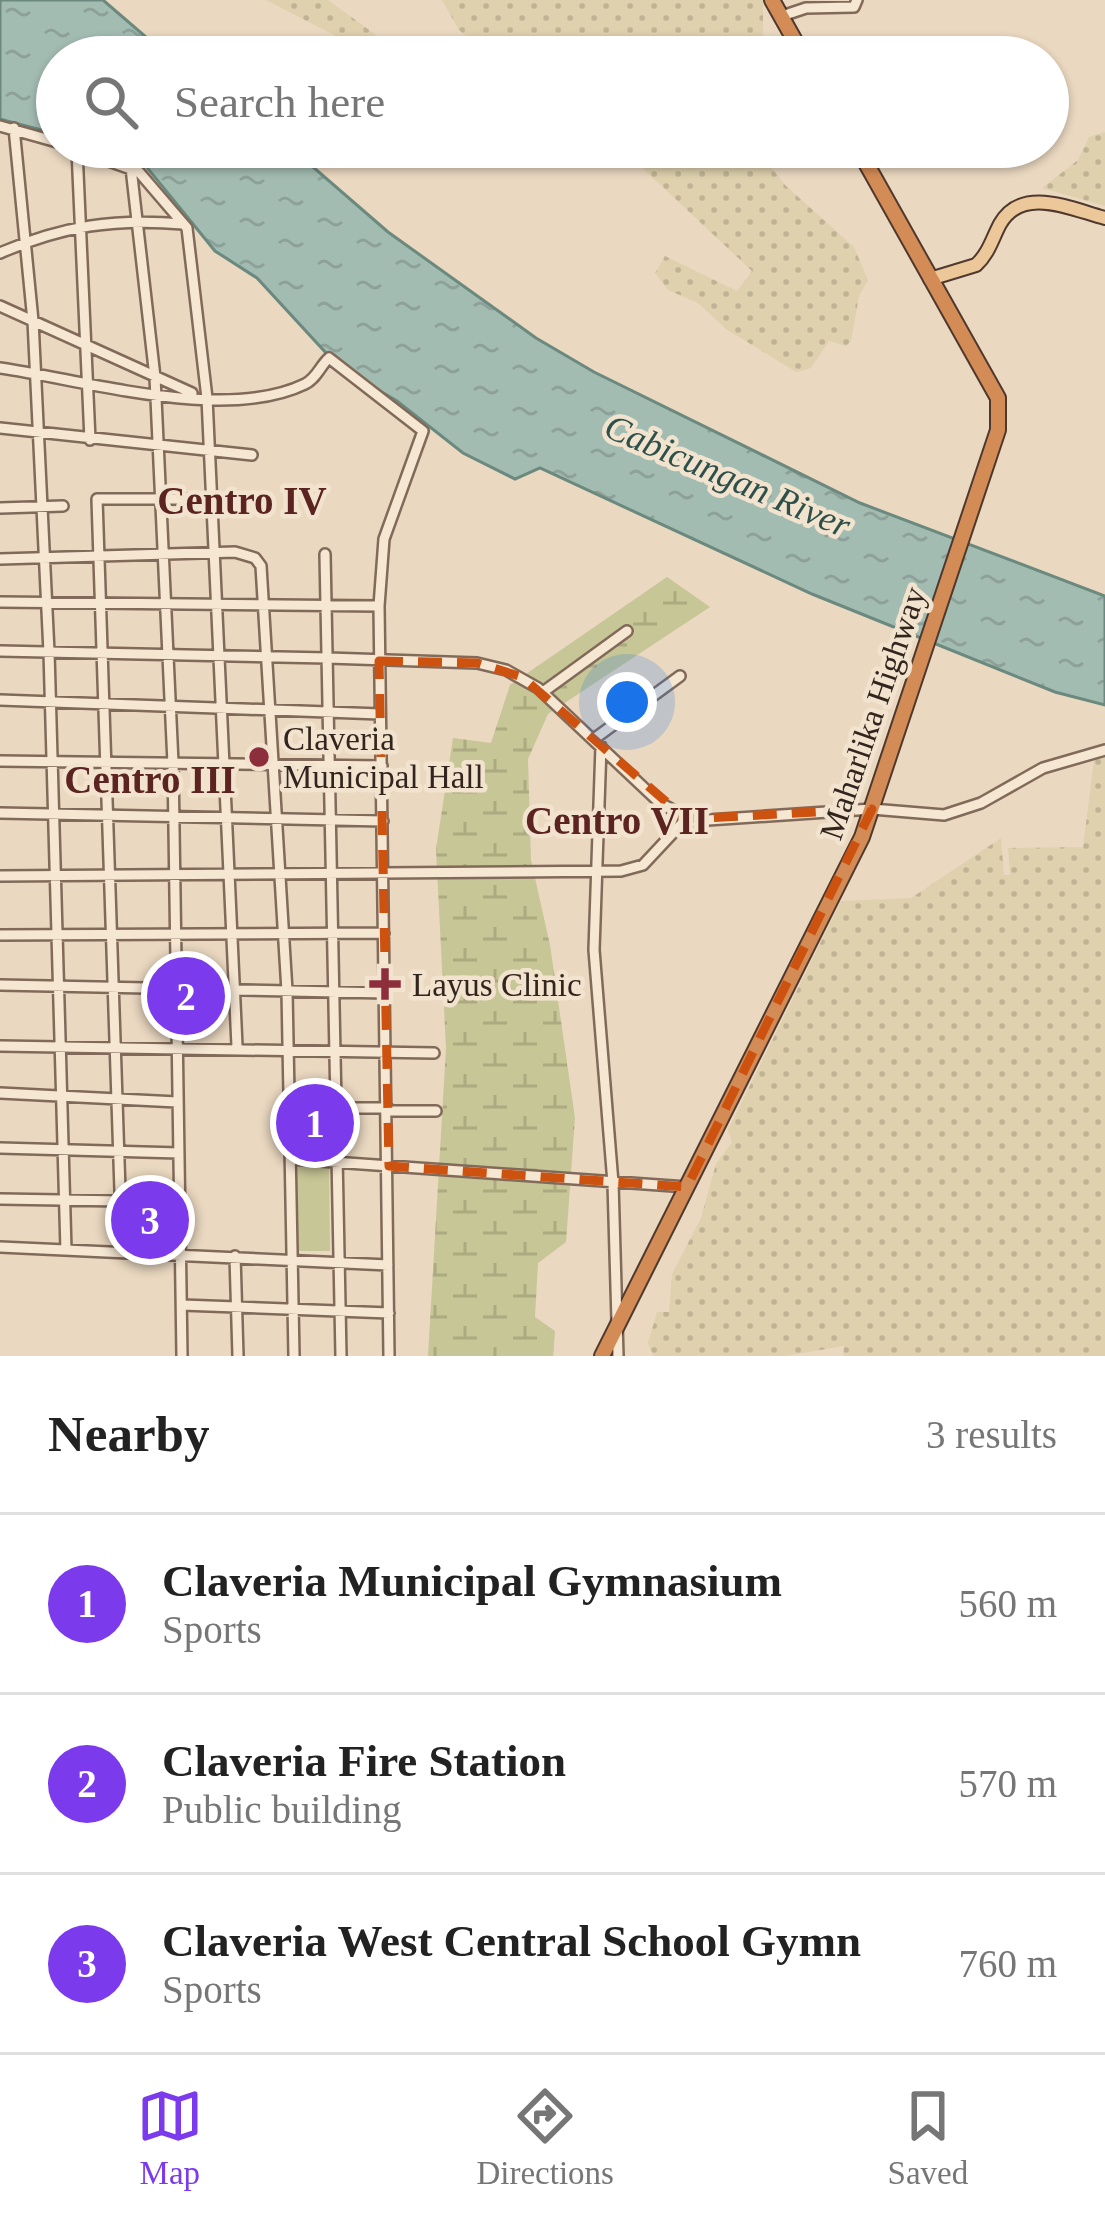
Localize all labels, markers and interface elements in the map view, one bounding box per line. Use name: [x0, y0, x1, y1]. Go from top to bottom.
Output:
search box: [36, 36, 1069, 168]
icon: search: [78, 69, 144, 135]
text: Search here: [174, 77, 385, 127]
water label: Cabicungan River: [599, 406, 857, 546]
district label: Centro IV: [157, 479, 327, 522]
street label: Maharlika Highway: [813, 582, 933, 844]
your location: [597, 672, 657, 732]
place label: Claveria Municipal Hall: [283, 721, 484, 795]
marker: Claveria Municipal Hall: [246, 744, 272, 770]
district label: Centro III: [64, 758, 236, 801]
district label: Centro VII: [525, 799, 709, 842]
pin: 2: [147, 951, 225, 1041]
place label: Layus Clinic: [412, 967, 582, 1003]
marker: Layus Clinic: [369, 968, 401, 1000]
pin: 1: [276, 1078, 354, 1168]
pin: 3: [111, 1175, 189, 1265]
text: Nearby: [48, 1406, 209, 1462]
text: 3 results: [926, 1413, 1057, 1456]
text: Claveria Municipal Gymnasium: [162, 1556, 782, 1606]
text: 1: [77, 1582, 97, 1625]
text: 560 m: [958, 1582, 1057, 1625]
text: Sports: [162, 1608, 262, 1651]
text: Claveria Fire Station: [162, 1736, 566, 1786]
text: 2: [77, 1762, 97, 1805]
text: 570 m: [958, 1762, 1057, 1805]
text: Public building: [162, 1788, 401, 1831]
text: Claveria West Central School Gymn: [162, 1916, 861, 1966]
text: 3: [77, 1942, 97, 1985]
text: 760 m: [958, 1942, 1057, 1985]
text: Sports: [162, 1968, 262, 2011]
tab: Map: [137, 2083, 203, 2192]
tab: Directions: [476, 2083, 614, 2192]
tab: Saved: [888, 2083, 968, 2192]

